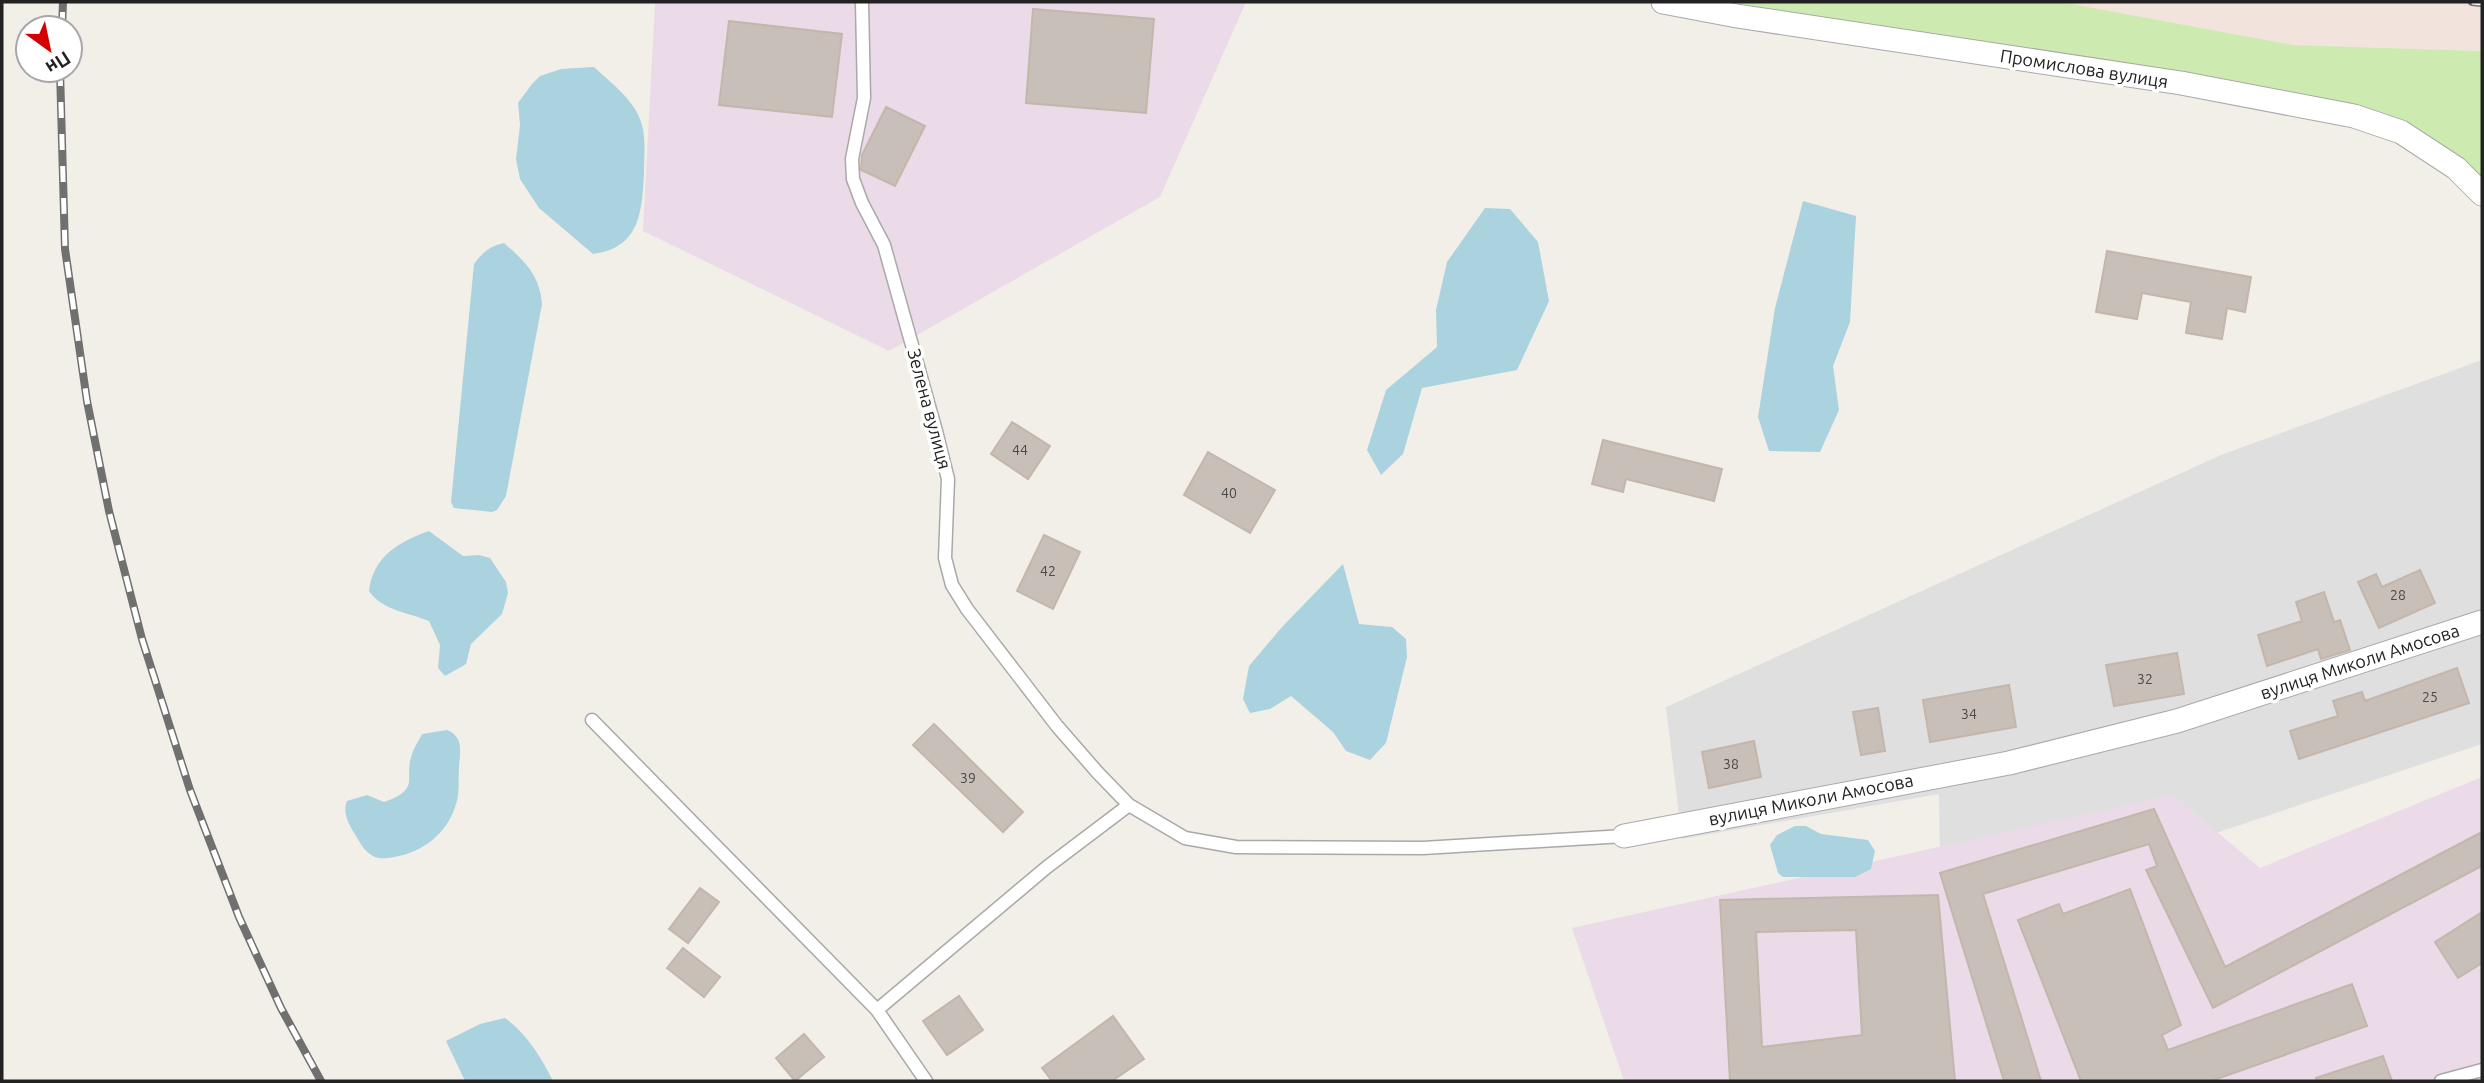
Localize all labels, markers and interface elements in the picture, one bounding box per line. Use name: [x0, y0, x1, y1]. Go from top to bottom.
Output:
north arrow: [14, 14, 84, 84]
street label: Промислова вулиця: [1999, 45, 2170, 91]
text: Пн: [42, 47, 75, 79]
street label: Зелена вулиця: [904, 346, 956, 471]
house number: 44: [1012, 442, 1028, 458]
house number: 40: [1221, 485, 1237, 501]
house number: 42: [1040, 563, 1056, 579]
house number: 28: [2390, 587, 2406, 603]
street label: вулиця Миколи Амосова: [2258, 619, 2462, 703]
house number: 32: [2137, 671, 2153, 687]
house number: 25: [2422, 689, 2438, 705]
house number: 34: [1961, 706, 1977, 722]
house number: 38: [1723, 756, 1739, 772]
street label: вулиця Миколи Амосова: [1707, 769, 1915, 829]
house number: 39: [960, 770, 976, 786]

